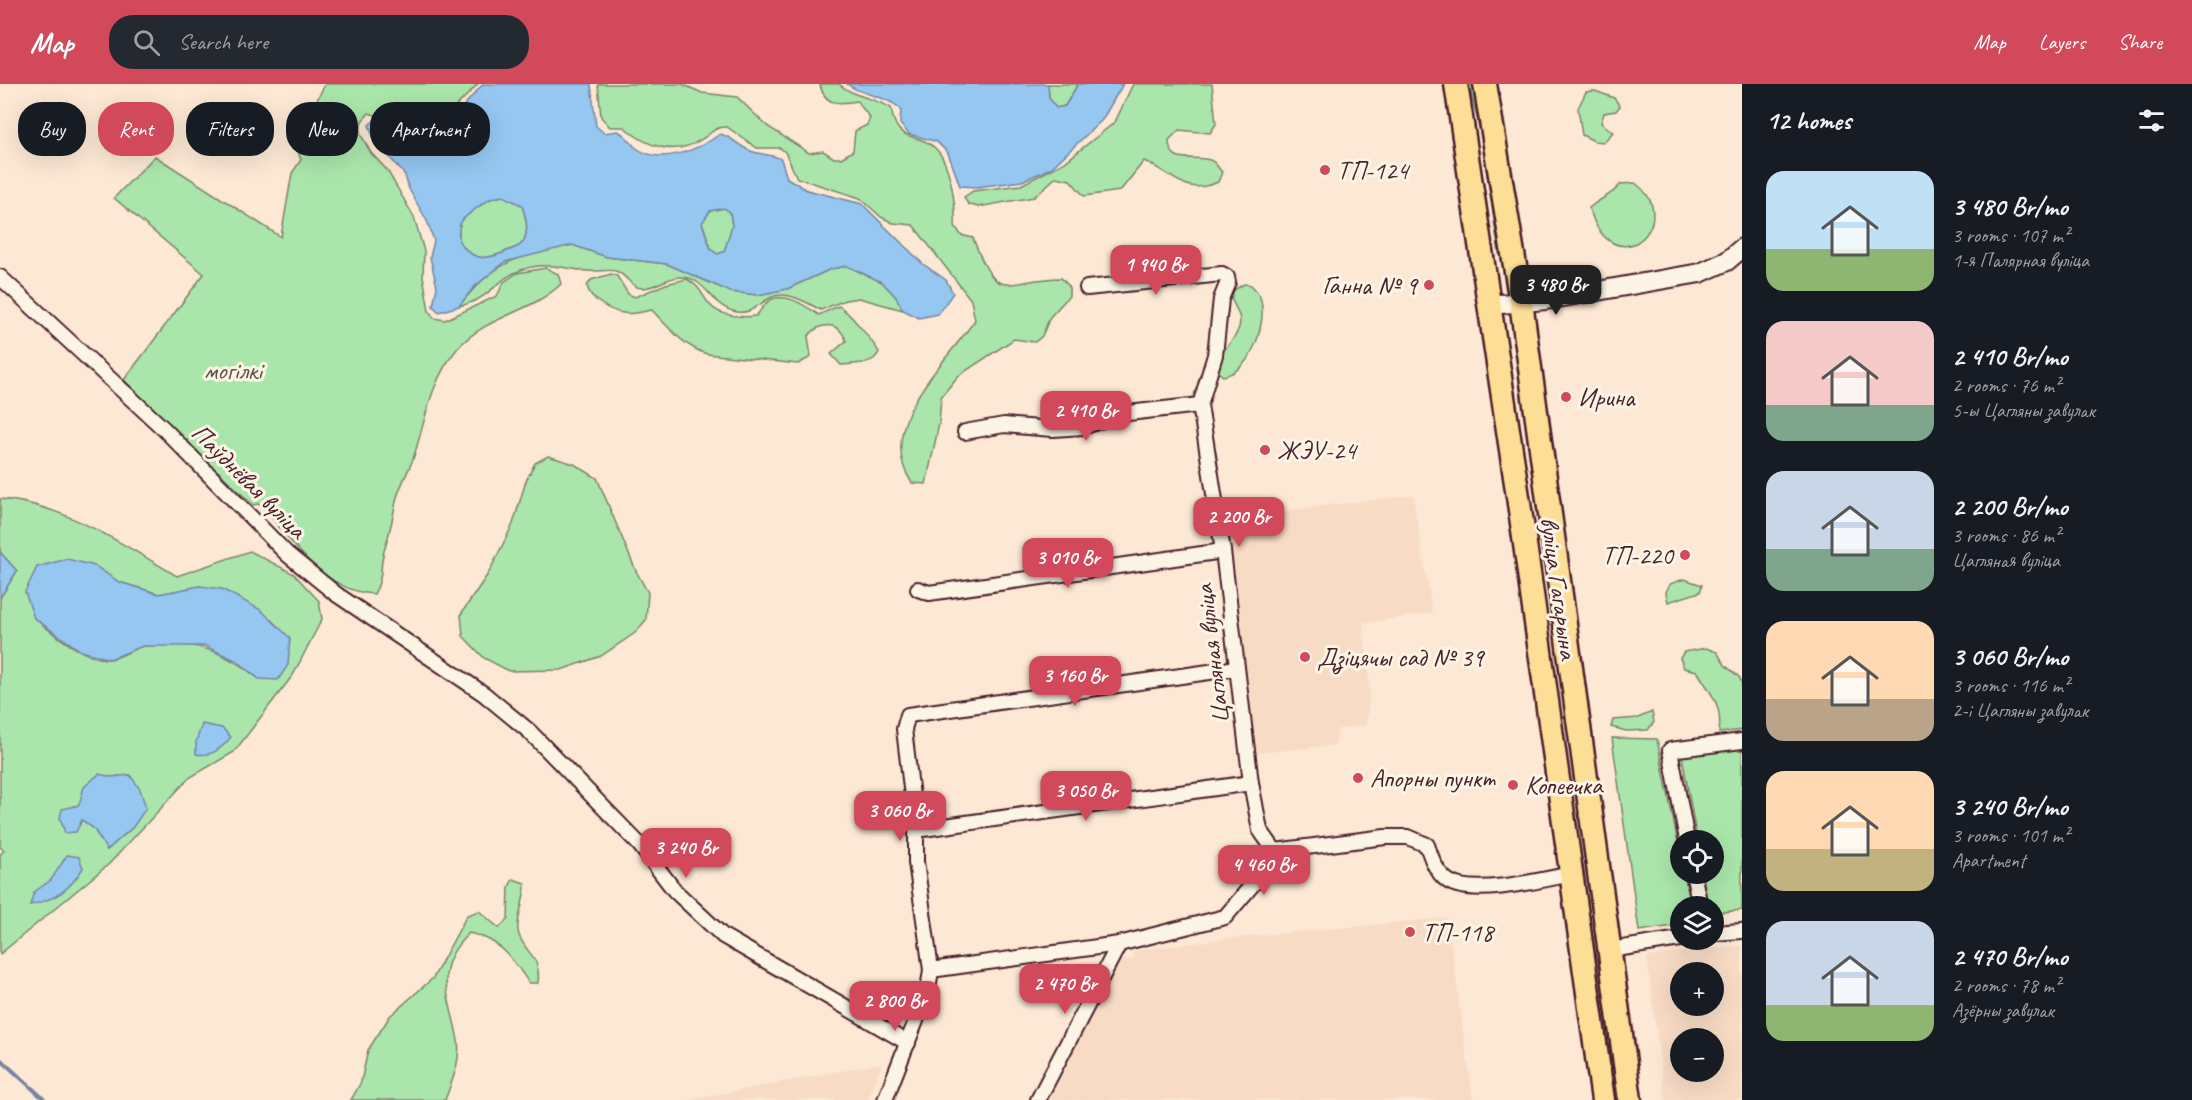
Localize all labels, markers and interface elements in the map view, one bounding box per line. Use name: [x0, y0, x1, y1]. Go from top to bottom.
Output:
search box: [109, 15, 529, 69]
text: Map: [30, 25, 73, 60]
icon: search: [130, 26, 163, 59]
text: Search here: [178, 28, 268, 56]
text: Map: [1973, 29, 2006, 55]
text: Layers: [2039, 29, 2085, 55]
text: Share: [2118, 29, 2162, 55]
chip: Buy: [18, 102, 86, 156]
chip: Rent: [98, 102, 174, 156]
chip: Filters: [186, 102, 274, 156]
chip: New: [286, 102, 358, 156]
chip: Apartment: [370, 102, 490, 156]
text: 12 homes: [1766, 104, 1851, 137]
icon: filters: [2135, 104, 2168, 137]
place label: ТП-124: [1337, 154, 1410, 187]
marker: ТП-124: [1318, 163, 1332, 177]
text: 3 480 Br/mo: [1952, 190, 2068, 223]
icon: home: [1814, 195, 1886, 267]
text: 3 rooms · 107 m²: [1952, 223, 2069, 248]
pin: 1 940 Br: [1094, 245, 1218, 296]
text: 1-я Палярная вуліца: [1952, 248, 2089, 273]
text: 1 940 Br: [1124, 252, 1188, 277]
pin: 3 480 Br: [1494, 265, 1618, 316]
place label: Ганна № 9: [1322, 269, 1419, 302]
text: 3 480 Br: [1524, 272, 1588, 297]
marker: Ганна № 9: [1422, 278, 1436, 292]
text: 2 410 Br/mo: [1952, 340, 2068, 373]
icon: home: [1814, 345, 1886, 417]
park label: могілкі: [204, 354, 265, 387]
text: 2 rooms · 76 m²: [1952, 373, 2060, 398]
place label: Ирина: [1578, 381, 1636, 414]
marker: Ирина: [1559, 390, 1573, 404]
pin: 2 410 Br: [1024, 391, 1148, 442]
text: 2 410 Br: [1054, 398, 1118, 423]
text: 5-ы Цагляны завулак: [1952, 398, 2095, 423]
street label: Паўднёвая вуліца: [184, 416, 315, 547]
place label: ЖЭУ-24: [1277, 434, 1358, 467]
marker: ЖЭУ-24: [1258, 443, 1272, 457]
text: 2 200 Br/mo: [1952, 490, 2068, 523]
icon: home: [1814, 495, 1886, 567]
pin: 2 200 Br: [1177, 497, 1301, 548]
text: 2 200 Br: [1207, 504, 1271, 529]
street label: вуліца Гагарына: [1533, 515, 1586, 663]
text: 3 rooms · 86 m²: [1952, 523, 2060, 548]
pin: 3 010 Br: [1006, 538, 1130, 589]
place label: ТП-220: [1602, 539, 1675, 572]
text: 3 010 Br: [1036, 545, 1100, 570]
marker: ТП-220: [1678, 548, 1692, 562]
text: Цагляная вуліца: [1952, 548, 2060, 573]
street label: Цагляная вуліца: [1187, 581, 1237, 725]
text: 3 060 Br/mo: [1952, 640, 2068, 673]
place label: Дзіцячы сад № 39: [1317, 641, 1486, 675]
icon: home: [1814, 645, 1886, 717]
marker: Дзіцячы сад № 39: [1298, 650, 1312, 664]
pin: 3 160 Br: [1013, 656, 1137, 707]
text: 3 160 Br: [1043, 663, 1107, 688]
text: 3 rooms · 116 m²: [1952, 673, 2069, 698]
text: 2-і Цагляны завулак: [1952, 698, 2088, 723]
place label: Апорны пункт: [1370, 762, 1496, 795]
place label: Копеечка: [1525, 769, 1604, 802]
pin: 3 050 Br: [1024, 771, 1148, 822]
marker: Апорны пункт: [1351, 771, 1365, 785]
text: 3 050 Br: [1054, 778, 1118, 803]
marker: Копеечка: [1506, 778, 1520, 792]
text: 3 240 Br/mo: [1952, 790, 2068, 823]
pin: 3 060 Br: [838, 791, 962, 842]
icon: home: [1814, 795, 1886, 867]
text: 3 060 Br: [868, 798, 932, 823]
text: 3 rooms · 101 m²: [1952, 823, 2069, 848]
pin: 3 240 Br: [624, 828, 748, 879]
map controls: [1670, 830, 1724, 1082]
button: locate: [1670, 830, 1724, 884]
text: 3 240 Br: [654, 835, 718, 860]
pin: 4 460 Br: [1202, 845, 1326, 896]
text: Apartment: [1952, 848, 2025, 873]
text: 4 460 Br: [1232, 852, 1296, 877]
button: layers: [1670, 896, 1724, 950]
place label: ТП-118: [1422, 916, 1495, 949]
marker: ТП-118: [1403, 925, 1417, 939]
text: 2 470 Br/mo: [1952, 940, 2068, 973]
icon: home: [1814, 945, 1886, 1017]
button: +: [1670, 962, 1724, 1016]
pin: 2 470 Br: [1003, 964, 1127, 1015]
text: 2 470 Br: [1033, 971, 1097, 996]
text: 2 rooms · 78 m²: [1952, 973, 2060, 998]
pin: 2 800 Br: [833, 981, 957, 1032]
text: 2 800 Br: [863, 988, 927, 1013]
text: Азёрны завулак: [1952, 998, 2054, 1023]
button: −: [1670, 1028, 1724, 1082]

